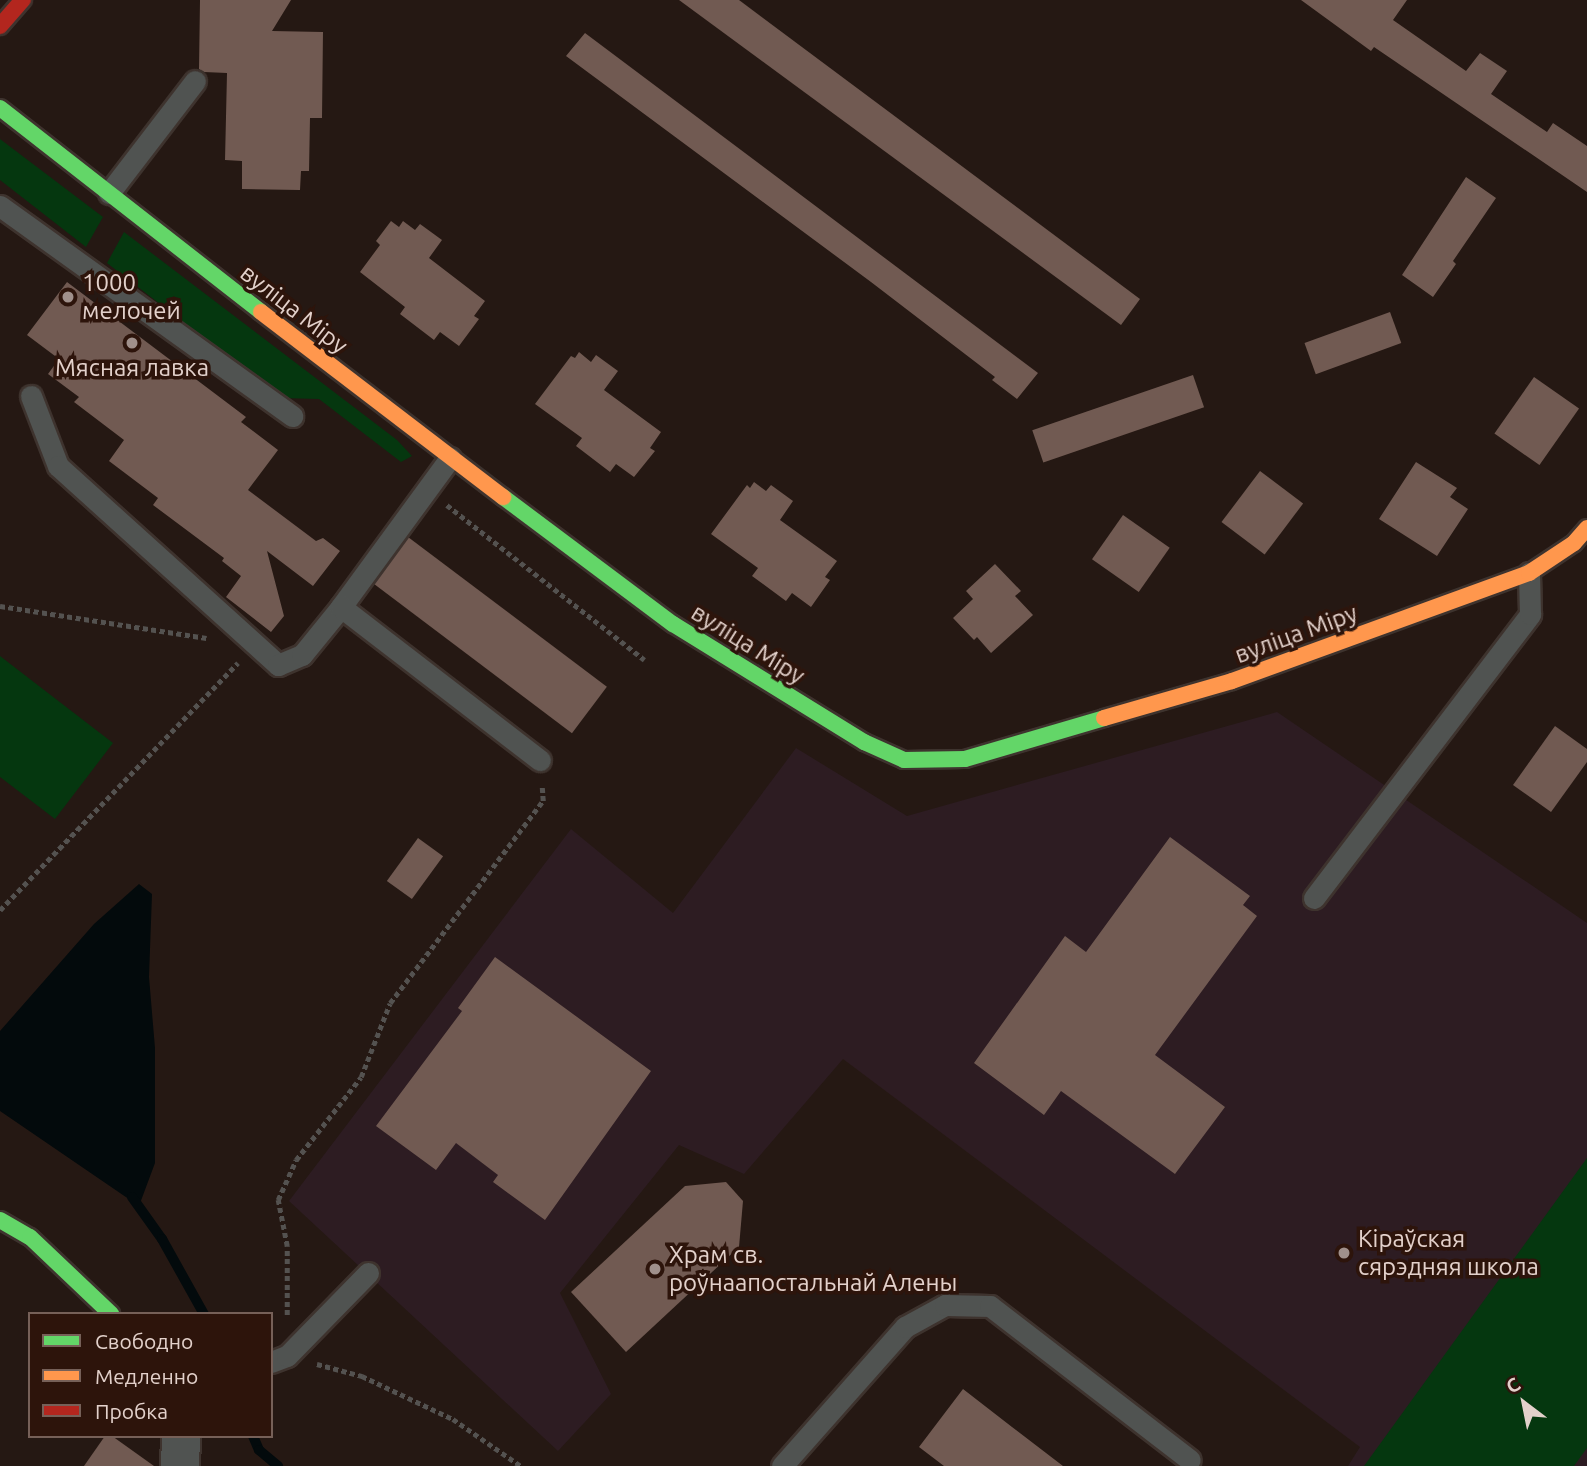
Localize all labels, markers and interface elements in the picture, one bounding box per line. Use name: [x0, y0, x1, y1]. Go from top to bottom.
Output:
street label: вуліца Міру: [235, 258, 353, 360]
place label: 1000 мелочей: [82, 269, 181, 325]
marker: 1000 мелочей: [60, 289, 76, 305]
marker: Мясная лавка: [124, 335, 140, 351]
place label: Мясная лавка: [55, 354, 209, 382]
street label: вуліца Міру: [686, 598, 810, 690]
street label: вуліца Міру: [1231, 599, 1361, 669]
place label: Кіраўская сярэдняя школа: [1358, 1225, 1539, 1281]
place label: Храм св. роўнаапостальнай Алены: [669, 1241, 957, 1297]
marker: Кіраўская сярэдняя школа: [1336, 1245, 1352, 1261]
marker: Храм св. роўнаапостальнай Алены: [647, 1261, 663, 1277]
legend: [28, 1312, 273, 1438]
text: Свободно: [95, 1329, 193, 1353]
text: Медленно: [95, 1364, 198, 1388]
north arrow: [1489, 1368, 1559, 1438]
text: С: [1502, 1373, 1524, 1398]
text: Пробка: [95, 1399, 168, 1423]

